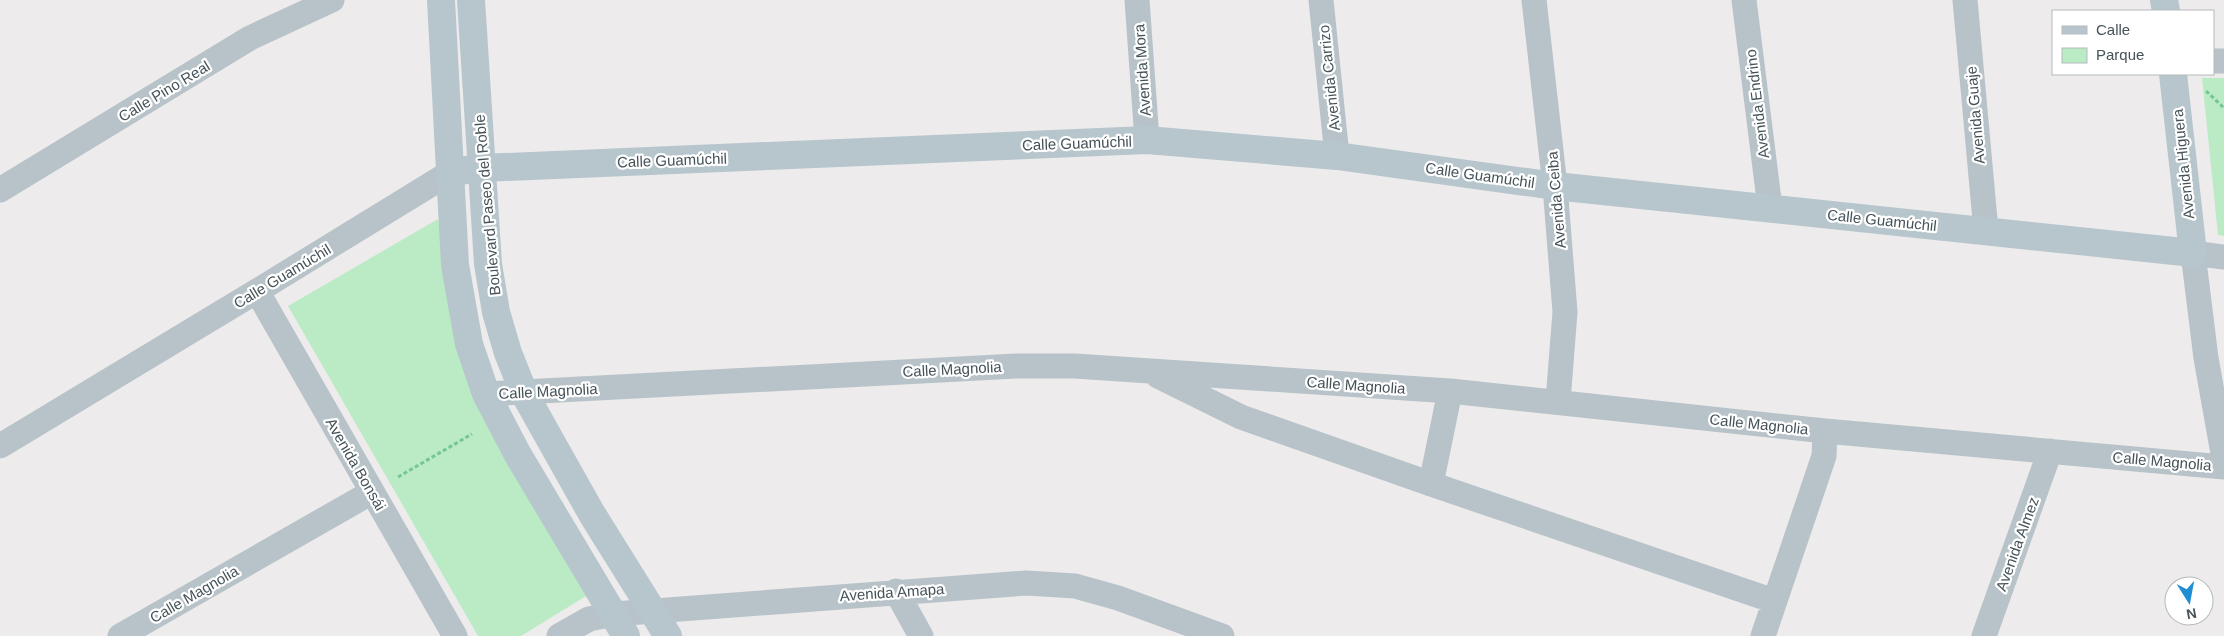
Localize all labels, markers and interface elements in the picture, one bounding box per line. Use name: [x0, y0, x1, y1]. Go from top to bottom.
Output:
legend: [2052, 10, 2214, 75]
text: Calle: [2096, 21, 2130, 38]
street label: Avenida Mora: [1130, 23, 1154, 117]
street label: Avenida Carrizo: [1315, 24, 1343, 132]
text: Parque: [2096, 46, 2144, 63]
street label: Avenida Endrino: [1742, 48, 1772, 160]
street label: Calle Pino Real: [115, 57, 213, 125]
street label: Avenida Guaje: [1962, 65, 1988, 165]
street label: Avenida Higuera: [2169, 107, 2197, 220]
street label: Boulevard Paseo del Roble: [471, 114, 503, 296]
street label: Calle Guamúchil: [1022, 133, 1132, 153]
street label: Calle Guamúchil: [617, 150, 727, 170]
street label: Avenida Ceiba: [1543, 150, 1569, 249]
street label: Calle Guamúchil: [1424, 159, 1536, 191]
street label: Calle Guamúchil: [1826, 206, 1938, 234]
street label: Calle Guamúchil: [230, 240, 334, 312]
street label: Calle Magnolia: [902, 358, 1003, 380]
street label: Calle Magnolia: [1306, 373, 1407, 397]
street label: Calle Magnolia: [498, 380, 599, 402]
street label: Calle Magnolia: [1709, 410, 1810, 438]
street label: Avenida Bonsái: [323, 415, 389, 513]
street label: Calle Magnolia: [2112, 448, 2213, 474]
street label: Avenida Almez: [1992, 495, 2042, 593]
street label: Calle Magnolia: [147, 562, 242, 626]
north arrow: [2164, 576, 2214, 626]
street label: Avenida Amapa: [839, 580, 946, 604]
text: N: [2185, 605, 2198, 623]

